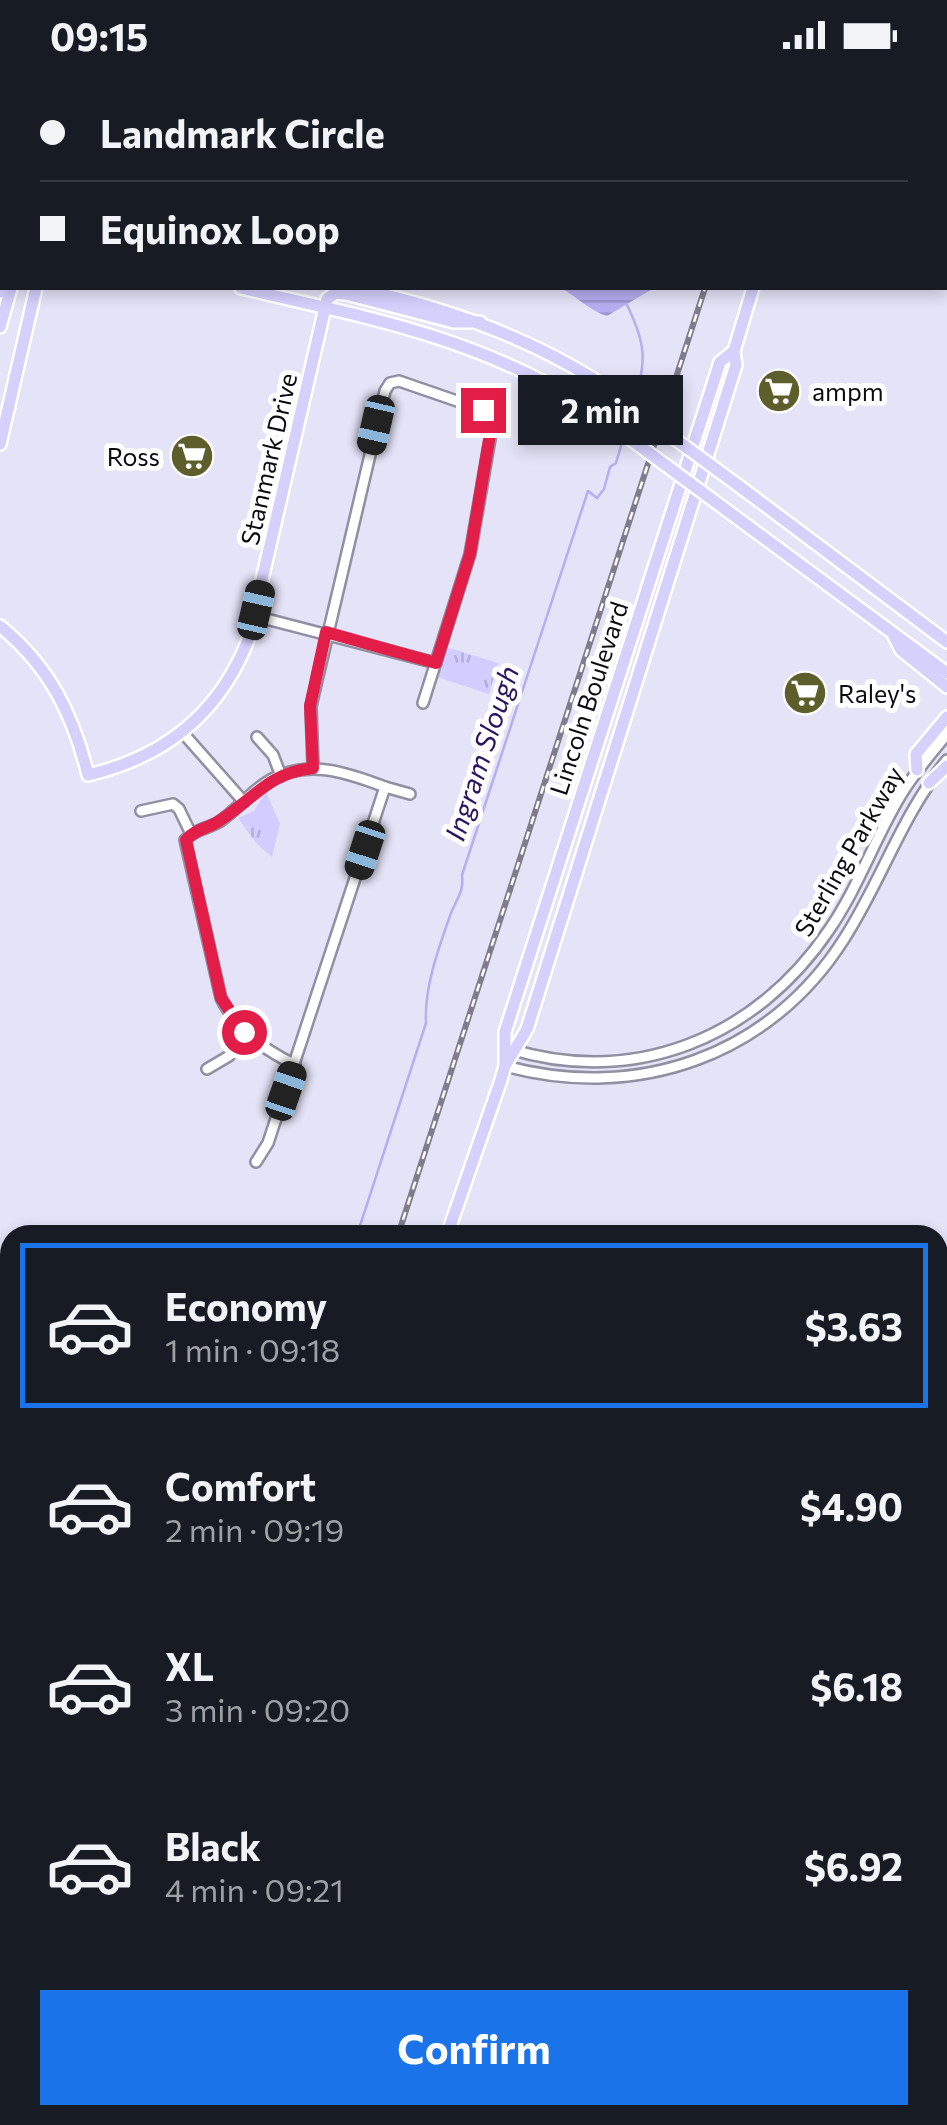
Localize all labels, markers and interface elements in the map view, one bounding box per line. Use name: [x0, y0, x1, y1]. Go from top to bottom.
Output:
text: 09:15: [50, 12, 148, 59]
text: Landmark Circle: [100, 109, 385, 156]
text: Equinox Loop: [100, 205, 340, 252]
supermarket icon: ampm: [756, 368, 802, 414]
street label: Stanmark Drive: [234, 370, 302, 548]
callout: 2 min: [518, 375, 683, 445]
place label: ampm: [812, 376, 884, 406]
route end: [461, 388, 506, 433]
text: 2 min: [561, 390, 640, 430]
car: [355, 392, 397, 458]
supermarket icon: Ross: [169, 433, 215, 479]
place label: Ross: [107, 441, 160, 471]
car: [235, 577, 277, 643]
street label: Lincoln Boulevard: [543, 597, 633, 799]
water label: Ingram Slough: [437, 661, 525, 845]
supermarket icon: Raley's: [782, 670, 828, 716]
place label: Raley's: [838, 678, 916, 708]
street label: Sterling Parkway: [787, 761, 909, 941]
car: [341, 817, 389, 883]
route start: [222, 1010, 267, 1055]
car: [262, 1058, 310, 1124]
icon: car: [45, 1281, 135, 1371]
text: Economy: [165, 1282, 327, 1329]
text: $3.63: [805, 1302, 903, 1349]
text: 1 min · 09:18: [165, 1329, 340, 1369]
icon: car: [45, 1461, 135, 1551]
text: Comfort: [165, 1462, 316, 1509]
text: $4.90: [800, 1482, 903, 1529]
text: 2 min · 09:19: [165, 1509, 344, 1549]
icon: car: [45, 1641, 135, 1731]
text: XL: [165, 1642, 214, 1689]
text: $6.18: [810, 1662, 903, 1709]
text: 3 min · 09:20: [165, 1689, 350, 1729]
icon: car: [45, 1821, 135, 1911]
text: Black: [165, 1822, 261, 1869]
text: $6.92: [804, 1842, 903, 1889]
text: 4 min · 09:21: [165, 1869, 344, 1909]
button: Confirm: [40, 1990, 908, 2105]

